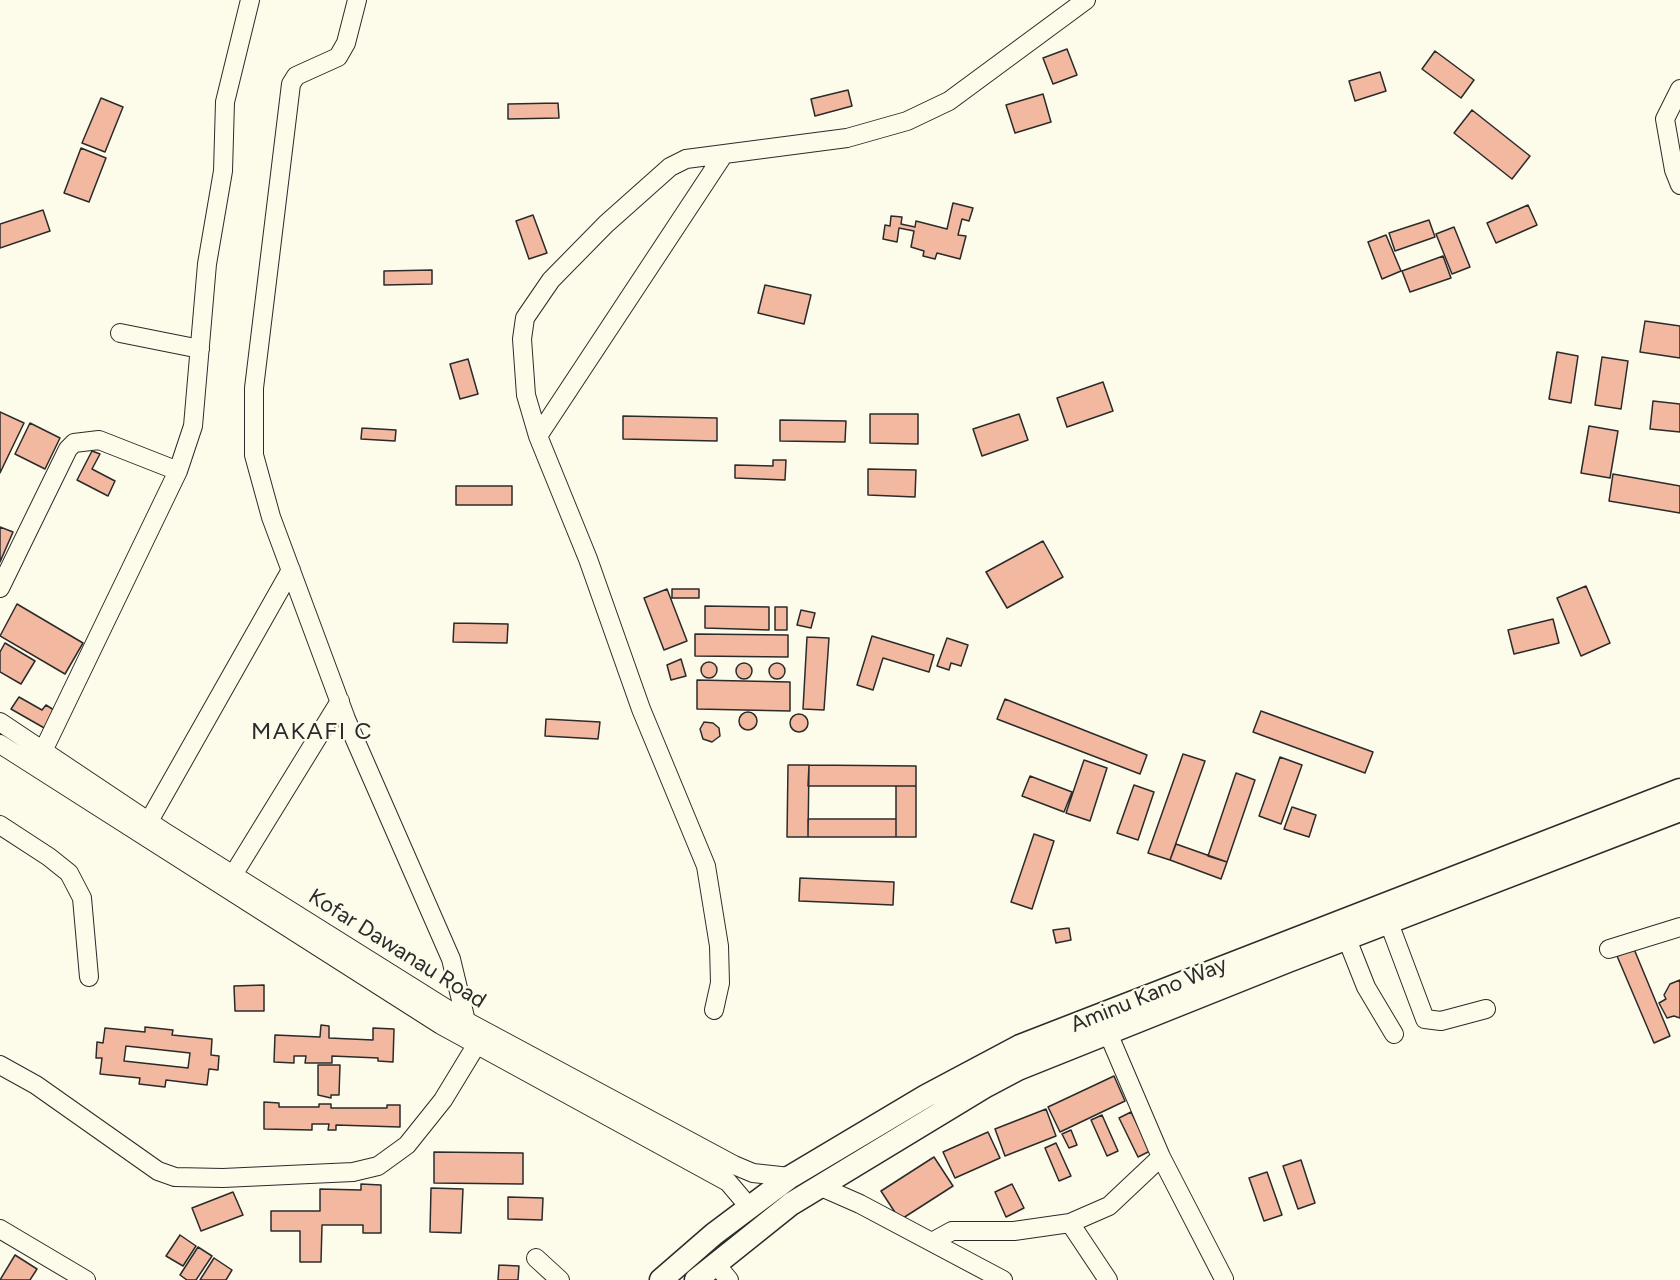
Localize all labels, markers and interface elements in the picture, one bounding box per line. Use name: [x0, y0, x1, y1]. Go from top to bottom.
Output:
district label: MAKAFI C: [251, 718, 373, 746]
street label: Kofar Dawanau Road: [303, 884, 491, 1014]
street label: Aminu Kano Way: [1067, 952, 1231, 1038]

